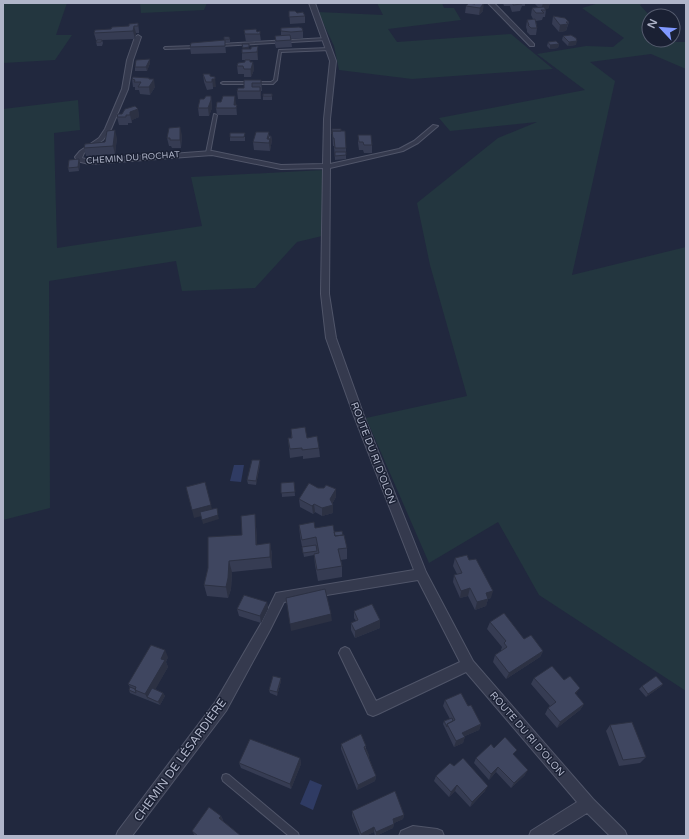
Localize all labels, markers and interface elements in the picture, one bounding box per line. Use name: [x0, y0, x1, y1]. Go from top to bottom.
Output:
north arrow: [641, 8, 681, 48]
text: N: [645, 17, 660, 31]
street label: CHEMIN DU ROCHAT: [86, 149, 181, 167]
street label: ROUTE DU RI D'OLON: [348, 400, 398, 506]
street label: ROUTE DU RI D'OLON: [487, 689, 567, 779]
street label: CHEMIN DE LÉSARDIÈRE: [131, 696, 229, 824]

